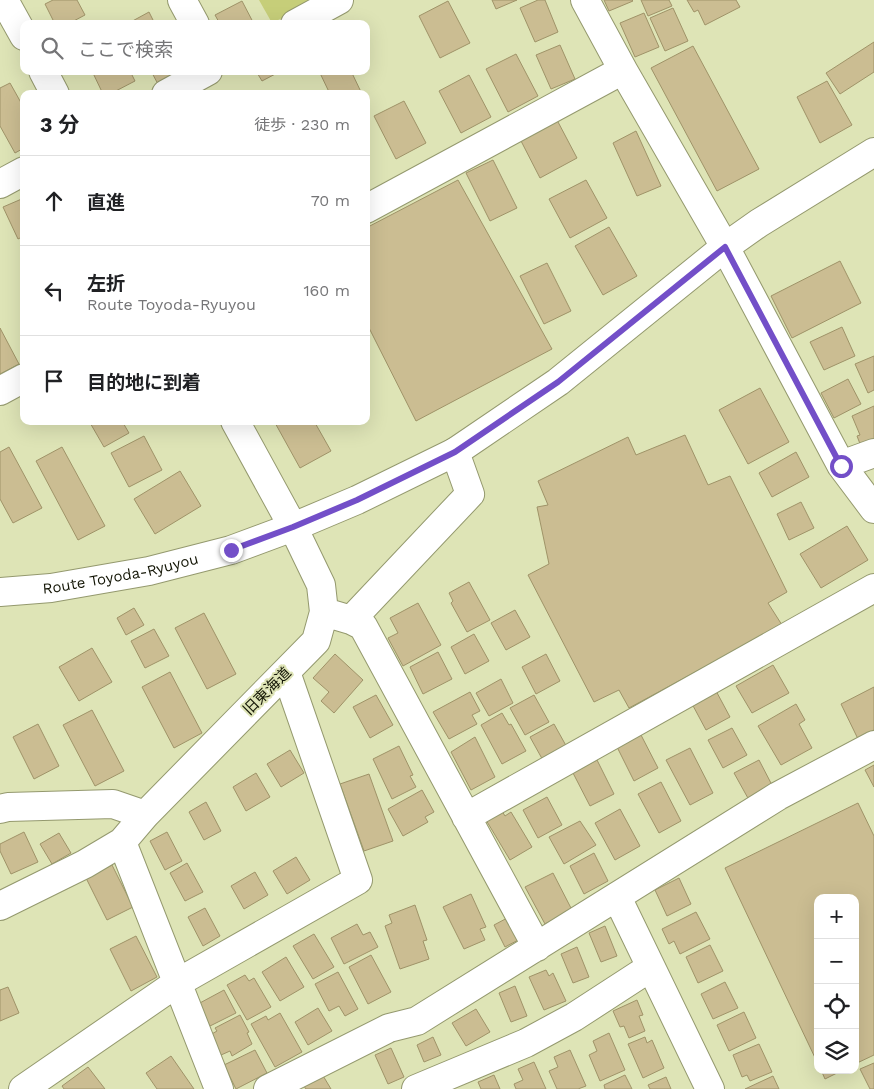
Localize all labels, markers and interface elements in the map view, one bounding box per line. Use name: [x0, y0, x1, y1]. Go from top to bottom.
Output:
search box: [20, 20, 370, 75]
icon: search: [38, 34, 66, 62]
text: ここで検索: [78, 38, 173, 61]
text: 3 分: [40, 112, 79, 137]
text: 徒歩 · 230 m: [254, 115, 350, 134]
icon: ahead: [40, 187, 68, 215]
text: 直進: [87, 191, 125, 214]
text: 70 m: [311, 191, 350, 210]
text: 左折: [87, 272, 125, 295]
icon: left: [40, 277, 68, 305]
text: 160 m: [303, 281, 350, 300]
text: Route Toyoda-Ryuyou: [87, 295, 256, 314]
icon: arrive: [40, 367, 68, 395]
text: 目的地に到着: [87, 371, 201, 394]
route start: [830, 455, 853, 478]
route end: [220, 539, 243, 562]
street label: Route Toyoda-Ryuyou: [42, 550, 200, 598]
street label: 旧東海道: [239, 663, 295, 719]
map controls: [814, 894, 859, 1074]
button: +: [814, 894, 859, 939]
button: −: [814, 939, 859, 984]
button: locate: [814, 984, 859, 1029]
button: layers: [814, 1029, 859, 1074]

